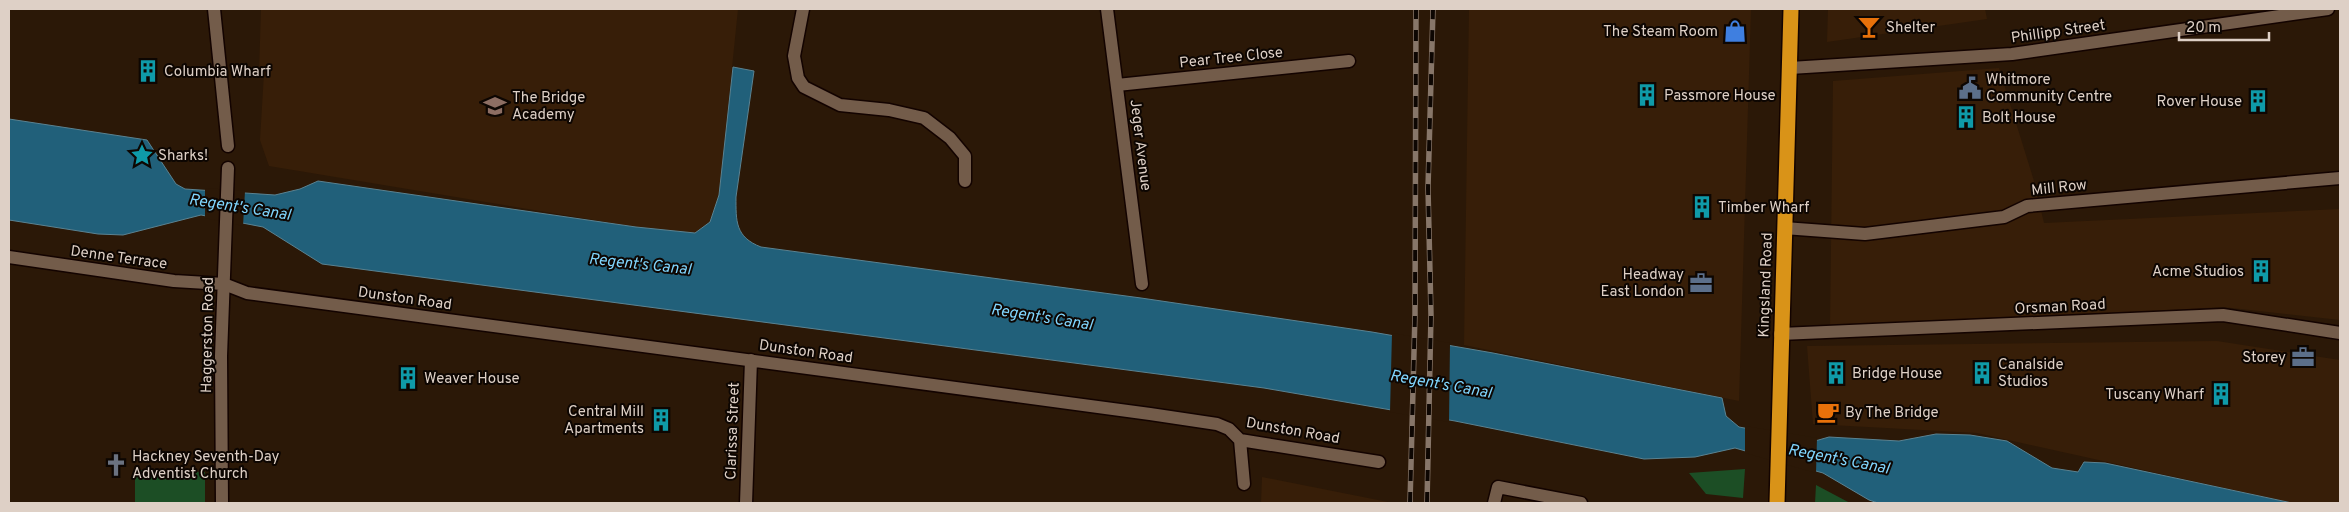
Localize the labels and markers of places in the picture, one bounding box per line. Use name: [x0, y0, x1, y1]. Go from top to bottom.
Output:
bar icon: Shelter: [1856, 14, 1882, 40]
shop icon: The Steam Room: [1722, 18, 1748, 44]
place label: Shelter: [1886, 19, 1935, 38]
place label: The Steam Room: [1603, 23, 1718, 42]
building icon: Columbia Wharf: [135, 58, 161, 84]
place label: Columbia Wharf: [164, 63, 271, 82]
place label: Whitmore Community Centre: [1986, 71, 2112, 107]
public building icon: Whitmore Community Centre: [1957, 75, 1983, 101]
building icon: Passmore House: [1634, 82, 1660, 108]
place label: Passmore House: [1664, 87, 1776, 106]
building icon: Rover House: [2245, 88, 2271, 114]
place label: The Bridge Academy: [512, 89, 585, 125]
school or university icon: The Bridge Academy: [482, 93, 508, 119]
place label: Rover House: [2157, 93, 2242, 112]
building icon: Bolt House: [1953, 104, 1979, 130]
place label: Bolt House: [1982, 109, 2056, 128]
place icon: Sharks!: [129, 142, 155, 168]
place label: Sharks!: [158, 147, 208, 166]
building icon: Timber Wharf: [1689, 194, 1715, 220]
place label: Timber Wharf: [1718, 199, 1809, 218]
building icon: Acme Studios: [2248, 258, 2274, 284]
place label: Acme Studios: [2152, 263, 2244, 282]
place label: Headway East London: [1601, 266, 1684, 302]
office icon: Headway East London: [1688, 270, 1714, 296]
office icon: Storey: [2290, 344, 2316, 370]
place label: Storey: [2242, 349, 2286, 368]
place label: Canalside Studios: [1998, 356, 2063, 392]
building icon: Bridge House: [1823, 360, 1849, 386]
building icon: Canalside Studios: [1969, 360, 1995, 386]
building icon: Weaver House: [395, 365, 421, 391]
place label: Bridge House: [1852, 365, 1942, 384]
place label: Weaver House: [424, 370, 520, 389]
building icon: Tuscany Wharf: [2208, 381, 2234, 407]
place label: Tuscany Wharf: [2105, 386, 2204, 405]
cafe icon: By The Bridge: [1815, 399, 1841, 425]
place label: Central Mill Apartments: [564, 403, 644, 439]
place label: By The Bridge: [1845, 404, 1939, 423]
building icon: Central Mill Apartments: [648, 407, 674, 433]
place label: Hackney Seventh-Day Adventist Church: [132, 448, 280, 484]
church icon: Hackney Seventh-Day Adventist Church: [103, 452, 129, 478]

